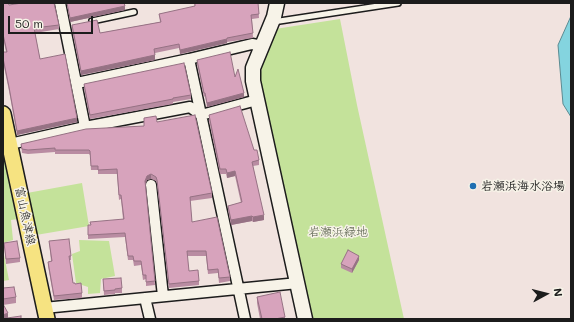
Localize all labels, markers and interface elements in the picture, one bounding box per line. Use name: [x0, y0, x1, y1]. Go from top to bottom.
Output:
scale bar: [10, 8, 95, 34]
text: 50 m: [15, 15, 43, 31]
place label: 岩瀬浜海水浴場: [481, 179, 565, 193]
marker: 岩瀬浜海水浴場: [468, 181, 478, 191]
street label: 富山魚津線: [12, 185, 38, 247]
park label: 岩瀬浜緑地: [308, 225, 368, 239]
north arrow: [526, 274, 566, 314]
text: N: [550, 287, 566, 298]

